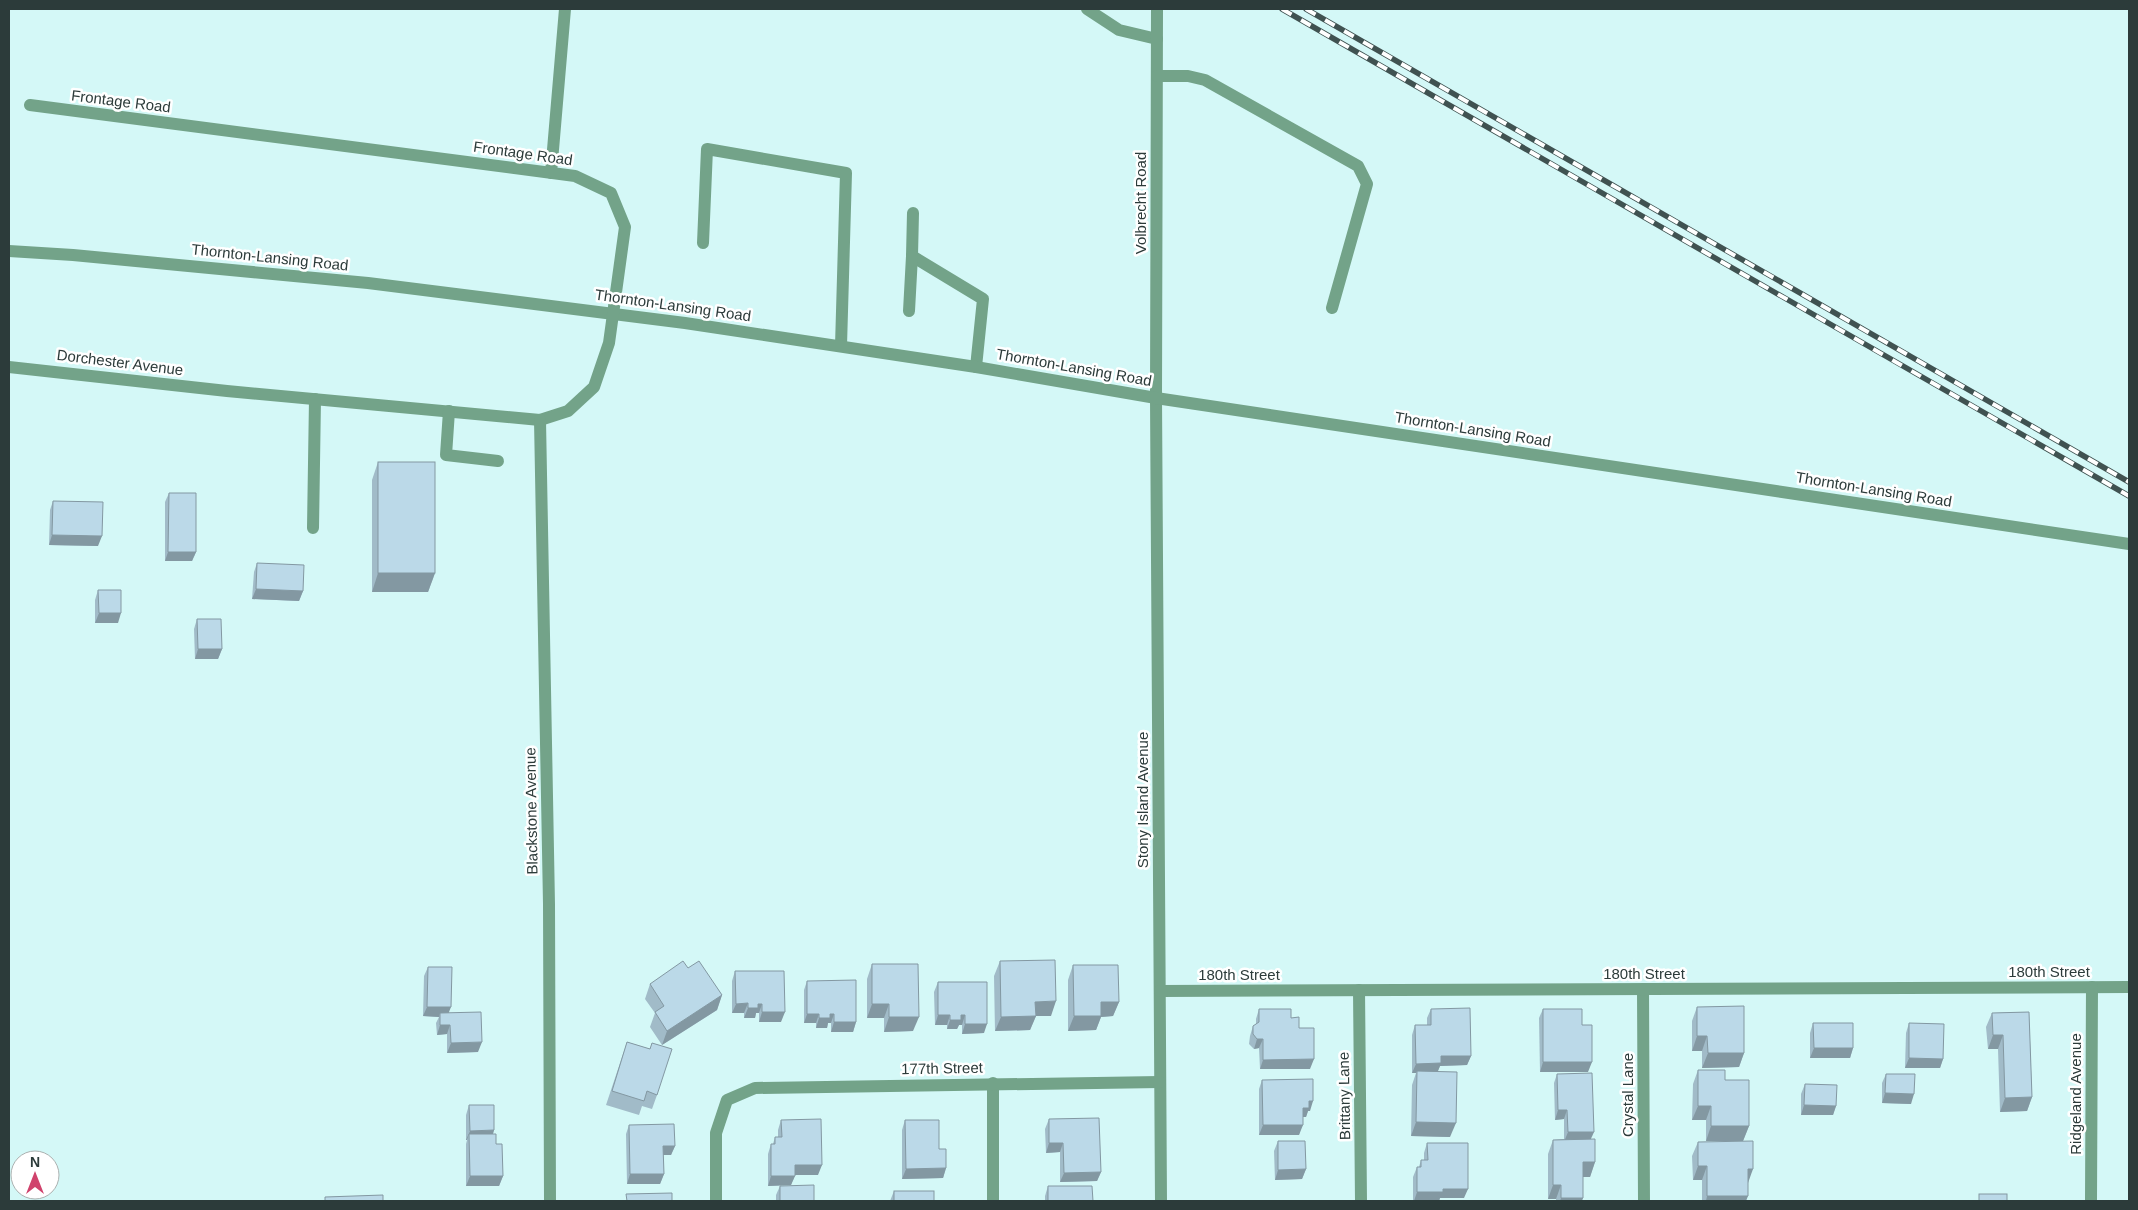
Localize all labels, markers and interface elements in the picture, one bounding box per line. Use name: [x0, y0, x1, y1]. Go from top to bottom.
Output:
street label: Frontage Road: [70, 86, 172, 116]
street label: Frontage Road: [472, 138, 574, 168]
street label: Volbrecht Road: [1132, 152, 1149, 254]
street label: Thornton-Lansing Road: [191, 240, 349, 274]
street label: Thornton-Lansing Road: [594, 286, 752, 324]
street label: Thornton-Lansing Road: [995, 345, 1153, 389]
street label: Dorchester Avenue: [56, 346, 184, 378]
street label: Thornton-Lansing Road: [1394, 408, 1552, 450]
street label: Thornton-Lansing Road: [1795, 468, 1953, 510]
street label: Stony Island Avenue: [1134, 732, 1151, 868]
street label: Blackstone Avenue: [521, 747, 541, 875]
street label: 180th Street: [2008, 963, 2091, 980]
street label: 180th Street: [1603, 965, 1686, 982]
street label: 180th Street: [1198, 966, 1281, 983]
street label: Ridgeland Avenue: [2067, 1033, 2084, 1155]
street label: Brittany Lane: [1335, 1052, 1353, 1140]
street label: Crystal Lane: [1619, 1053, 1636, 1137]
street label: 177th Street: [901, 1059, 984, 1077]
north arrow: [10, 1150, 60, 1200]
text: N: [30, 1154, 40, 1170]

